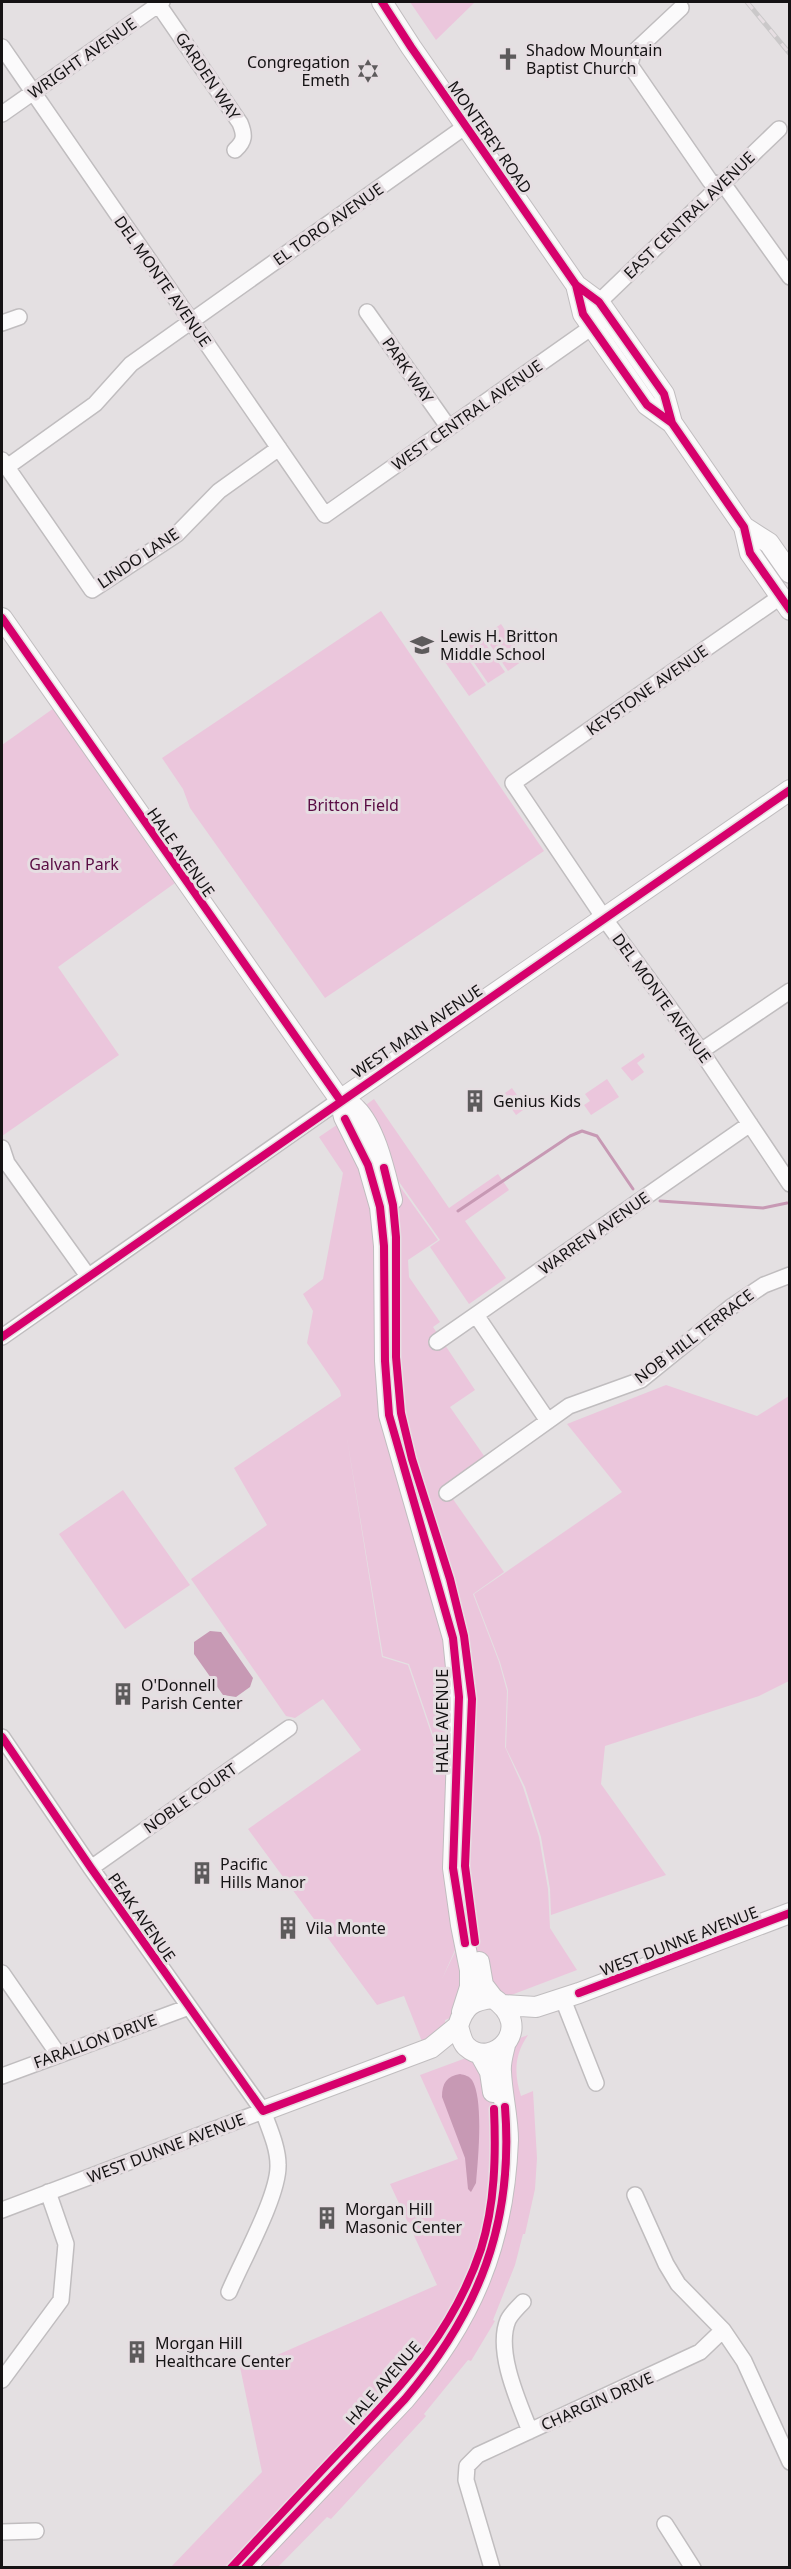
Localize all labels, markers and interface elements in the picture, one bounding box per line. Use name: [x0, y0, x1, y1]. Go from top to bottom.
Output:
street label: WRIGHT AVENUE: [23, 12, 141, 104]
street label: GARDEN WAY: [171, 28, 246, 125]
place label: Shadow Mountain Baptist Church: [526, 39, 662, 79]
church icon: Shadow Mountain Baptist Church: [495, 46, 521, 72]
place label: Congregation Emeth: [247, 51, 350, 91]
synagogue icon: Congregation Emeth: [355, 58, 381, 84]
street label: MONTEREY ROAD: [443, 76, 537, 198]
street label: EAST CENTRAL AVENUE: [619, 146, 759, 284]
street label: EL TORO AVENUE: [268, 178, 388, 270]
street label: DEL MONTE AVENUE: [110, 211, 216, 351]
street label: PARK WAY: [377, 333, 439, 408]
street label: WEST CENTRAL AVENUE: [387, 355, 547, 475]
street label: LINDO LANE: [93, 523, 183, 593]
place label: Lewis H. Britton Middle School: [440, 625, 558, 665]
school or university icon: Lewis H. Britton Middle School: [409, 632, 435, 658]
street label: KEYSTONE AVENUE: [582, 640, 712, 740]
park label: Britton Field: [307, 794, 399, 816]
street label: HALE AVENUE: [142, 803, 220, 901]
park label: Galvan Park: [29, 853, 119, 875]
street label: DEL MONTE AVENUE: [608, 929, 716, 1067]
street label: WEST MAIN AVENUE: [347, 979, 487, 1083]
building icon: Genius Kids: [462, 1088, 488, 1114]
place label: Genius Kids: [493, 1090, 581, 1112]
street label: WARREN AVENUE: [534, 1187, 654, 1279]
street label: NOB HILL TERRACE: [630, 1284, 758, 1388]
street label: HALE AVENUE: [431, 1669, 453, 1773]
place label: O'Donnell Parish Center: [141, 1674, 243, 1714]
building icon: O'Donnell Parish Center: [110, 1681, 136, 1707]
street label: NOBLE COURT: [139, 1758, 241, 1838]
place label: Pacific Hills Manor: [220, 1853, 306, 1893]
building icon: Pacific Hills Manor: [189, 1860, 215, 1886]
street label: PEAK AVENUE: [103, 1868, 181, 1966]
street label: WEST DUNNE AVENUE: [597, 1901, 761, 1981]
building icon: Vila Monte: [275, 1915, 301, 1941]
place label: Vila Monte: [306, 1917, 386, 1939]
street label: FARALLON DRIVE: [31, 2009, 159, 2073]
street label: WEST DUNNE AVENUE: [84, 2108, 248, 2188]
place label: Morgan Hill Masonic Center: [345, 2198, 463, 2238]
building icon: Morgan Hill Masonic Center: [314, 2205, 340, 2231]
place label: Morgan Hill Healthcare Center: [155, 2332, 292, 2372]
street label: HALE AVENUE: [340, 2336, 426, 2430]
building icon: Morgan Hill Healthcare Center: [124, 2339, 150, 2365]
street label: CHARGIN DRIVE: [537, 2366, 657, 2436]

